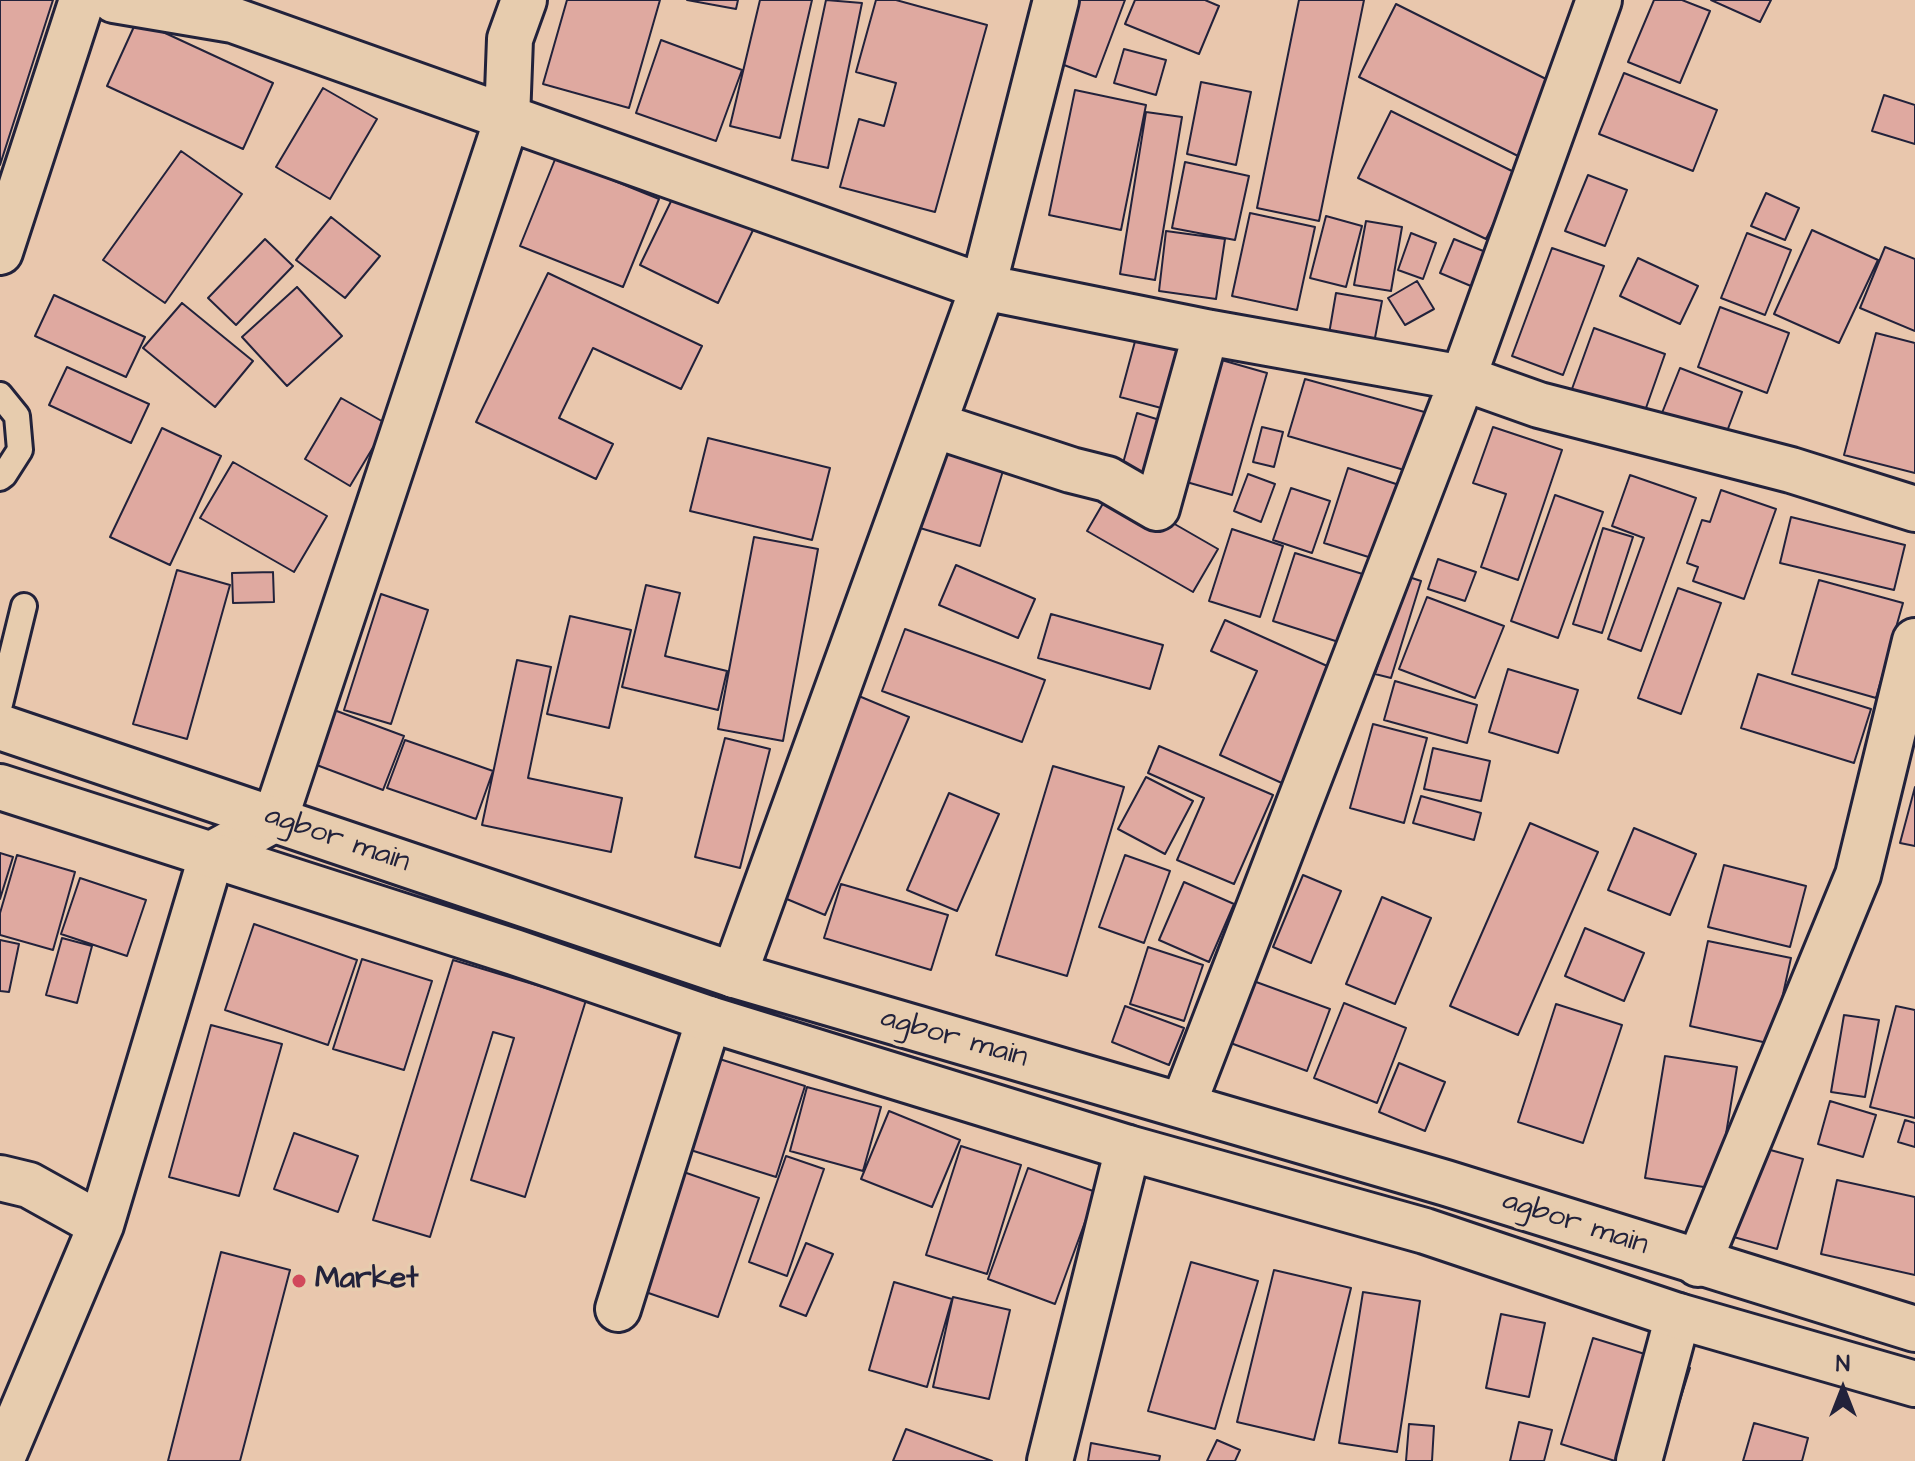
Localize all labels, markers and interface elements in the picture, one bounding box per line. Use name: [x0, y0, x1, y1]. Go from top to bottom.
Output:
street label: agbor main: [260, 798, 414, 882]
street label: agbor main: [876, 1001, 1032, 1077]
street label: agbor main: [1498, 1184, 1652, 1264]
place label: Market: [315, 1263, 418, 1299]
marker: Market: [290, 1272, 308, 1290]
north arrow: [1803, 1349, 1883, 1429]
text: N: [1836, 1349, 1850, 1380]

